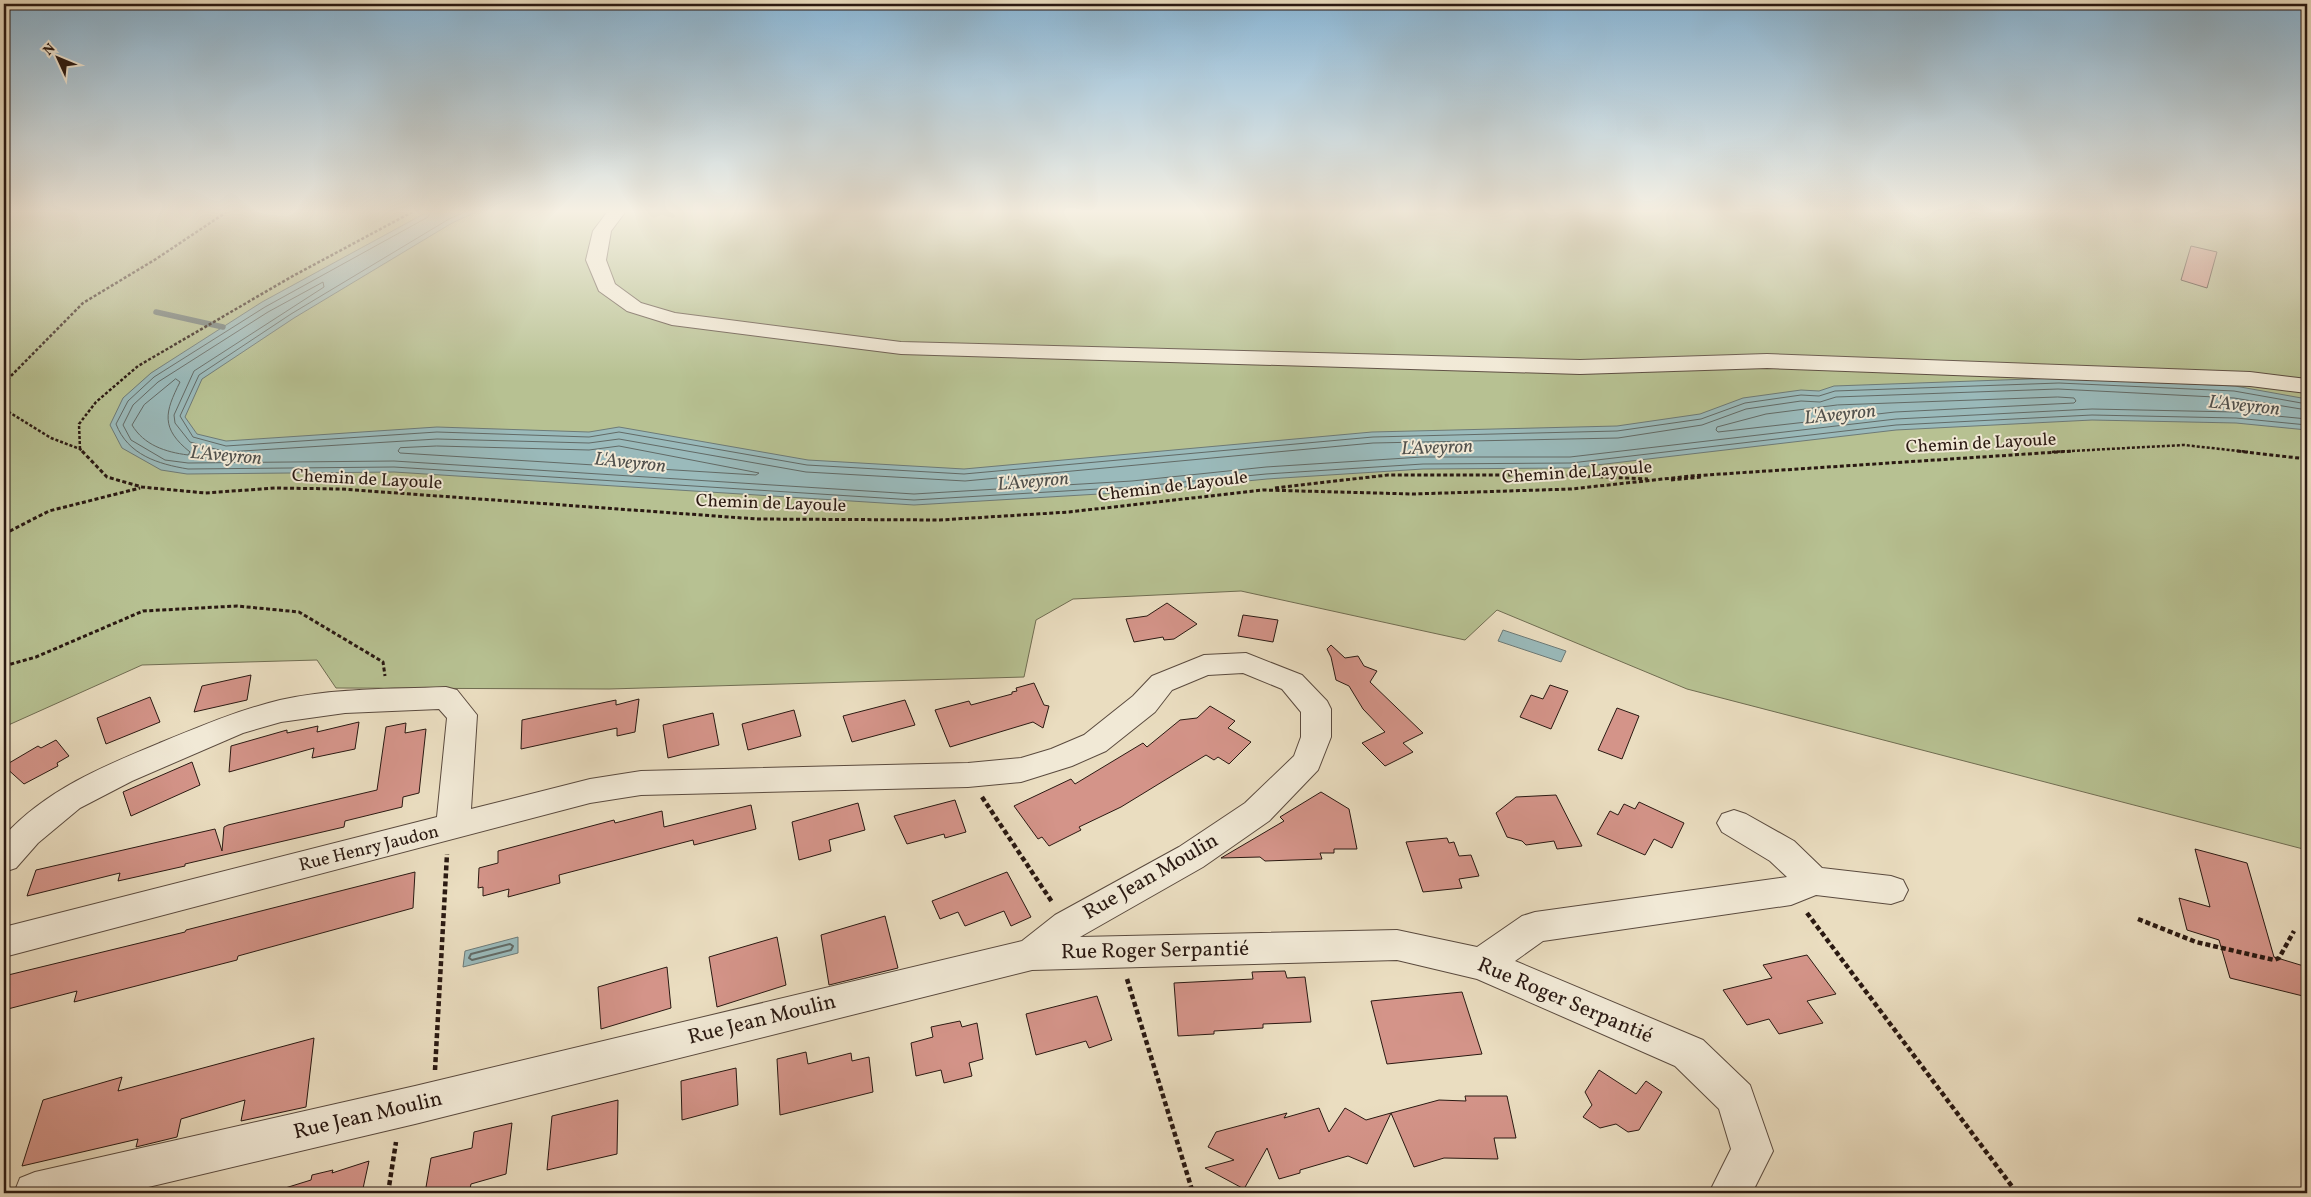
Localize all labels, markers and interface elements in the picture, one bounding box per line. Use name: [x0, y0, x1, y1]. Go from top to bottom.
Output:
north arrow: [32, 32, 82, 82]
text: N: [39, 40, 60, 60]
water label: L'Aveyron: [2207, 389, 2281, 423]
water label: L'Aveyron: [1803, 398, 1877, 432]
street label: Chemin de Layoule: [1905, 428, 2057, 460]
water label: L'Aveyron: [1401, 434, 1474, 462]
water label: L'Aveyron: [189, 440, 263, 472]
water label: L'Aveyron: [593, 446, 667, 480]
street label: Chemin de Layoule: [1501, 455, 1653, 491]
street label: Chemin de Layoule: [291, 464, 443, 496]
street label: Chemin de Layoule: [1097, 465, 1249, 509]
water label: L'Aveyron: [996, 466, 1070, 498]
street label: Chemin de Layoule: [695, 489, 847, 519]
street label: Rue Henry Jaudon: [296, 819, 442, 878]
street label: Rue Jean Moulin: [1078, 827, 1224, 927]
street label: Rue Roger Serpantié: [1061, 935, 1249, 967]
street label: Rue Roger Serpantié: [1473, 951, 1657, 1051]
street label: Rue Jean Moulin: [685, 988, 839, 1052]
street label: Rue Jean Moulin: [291, 1085, 445, 1147]

